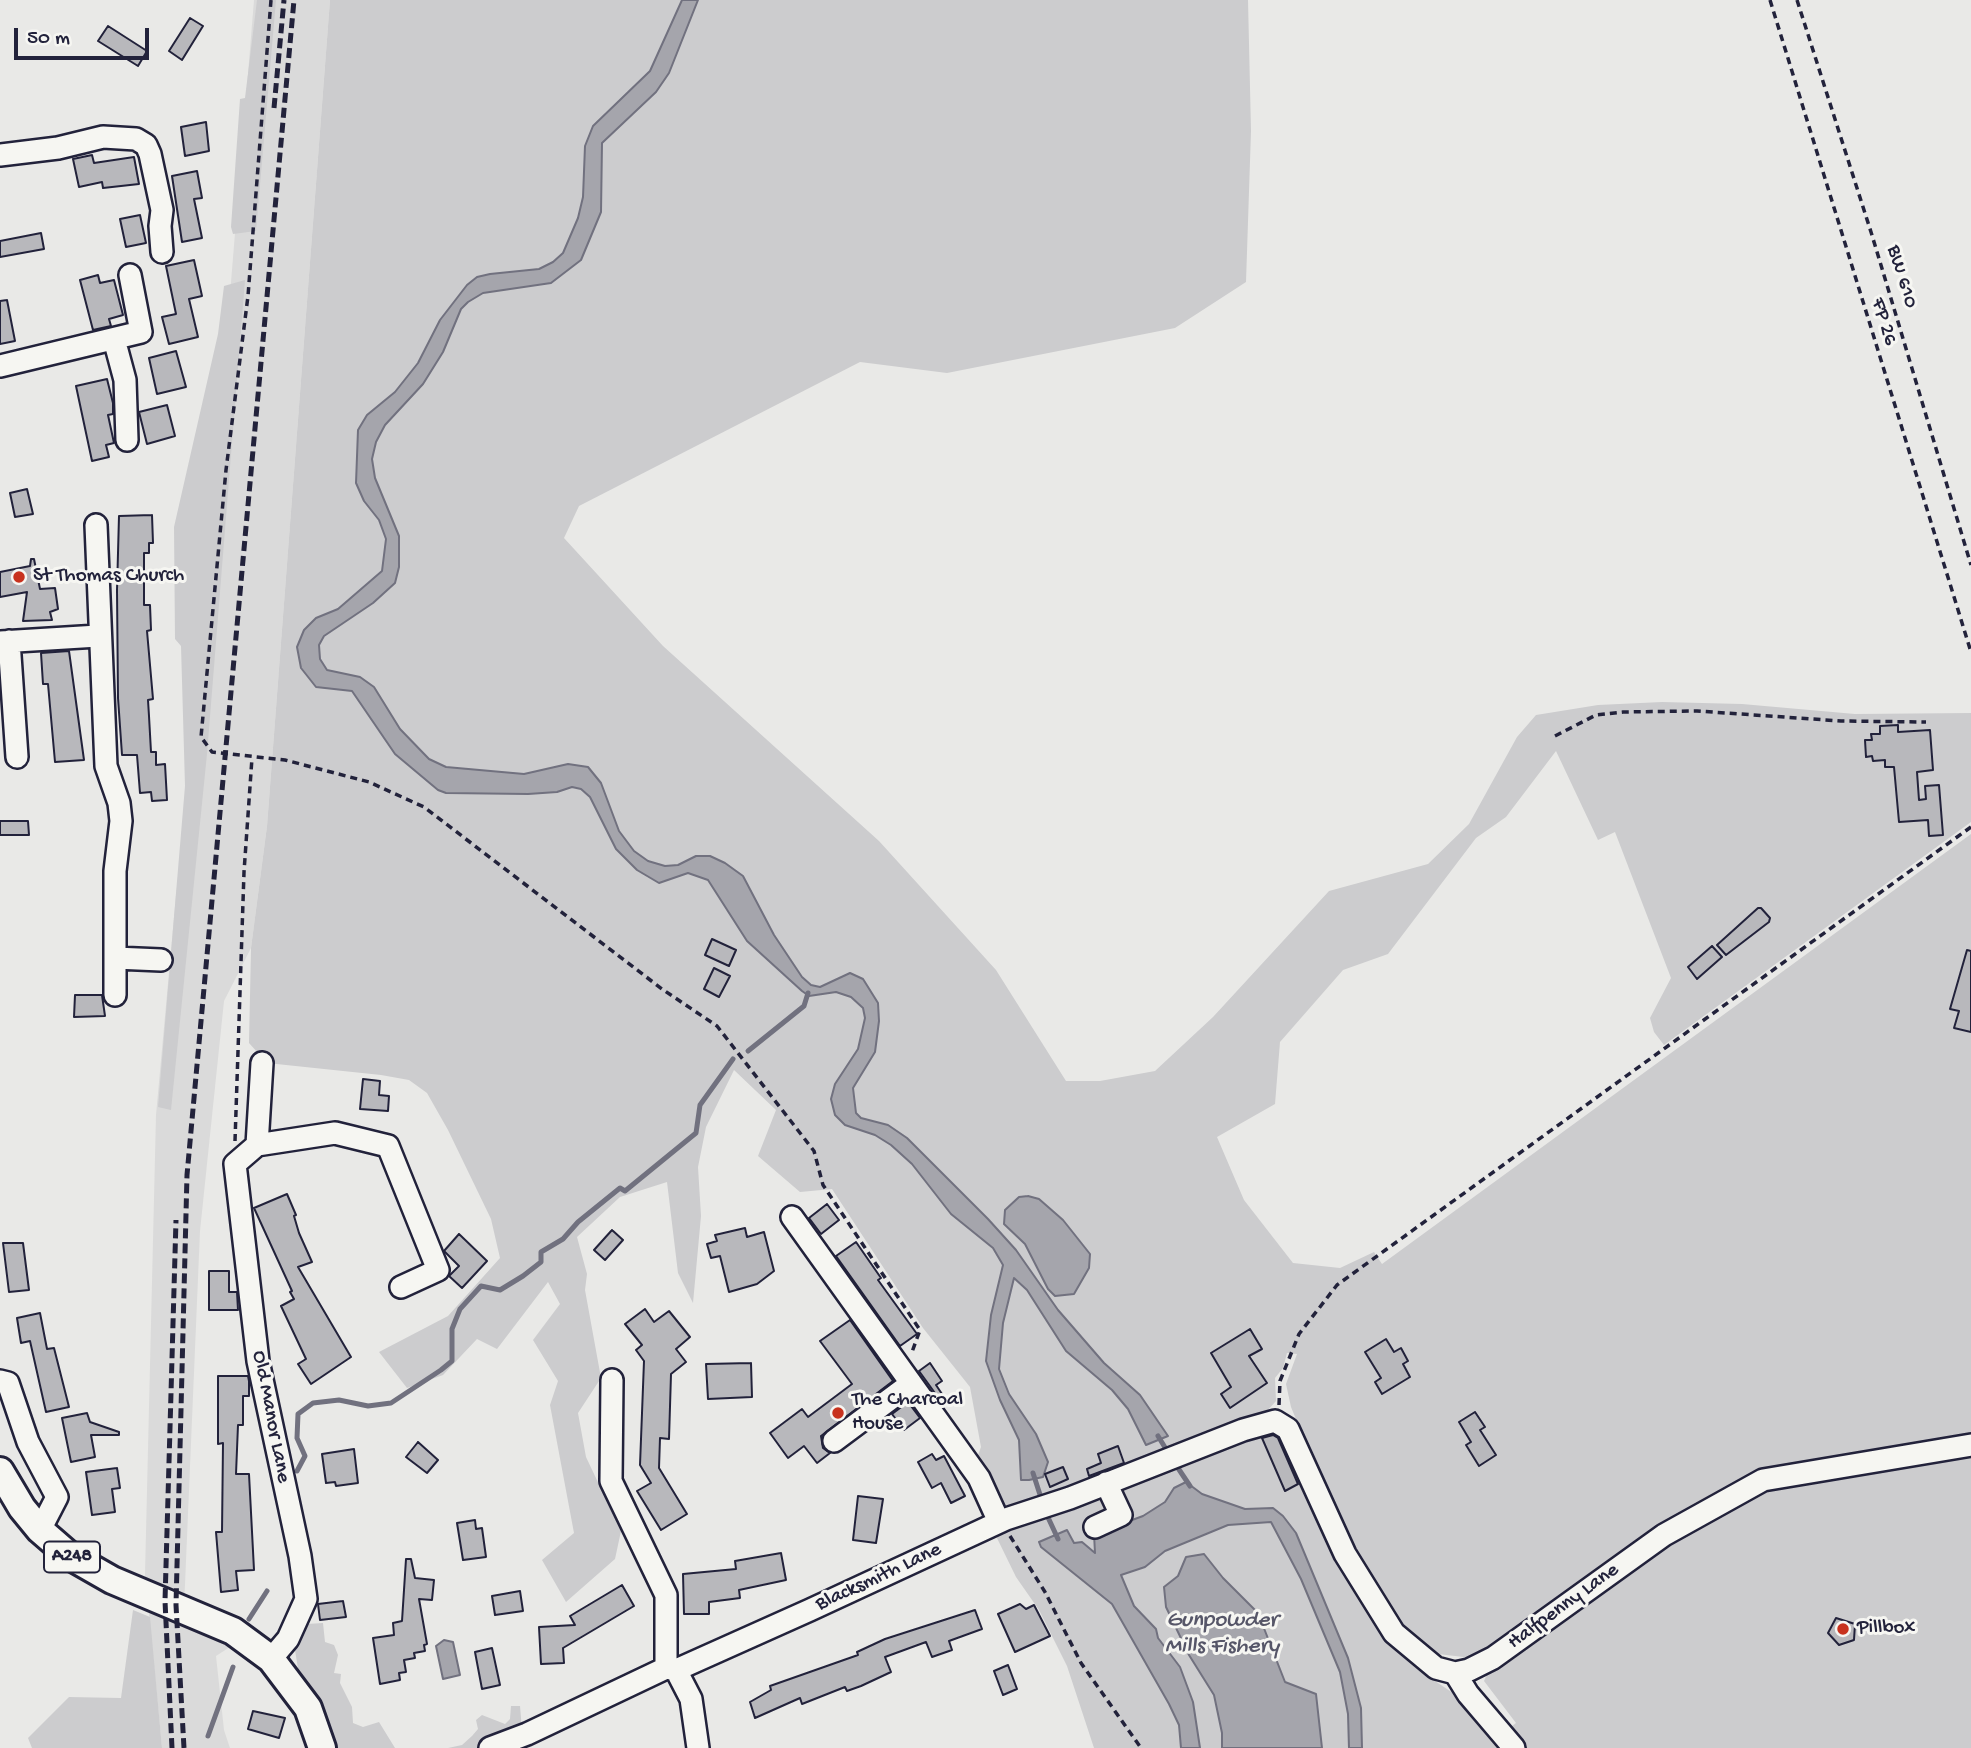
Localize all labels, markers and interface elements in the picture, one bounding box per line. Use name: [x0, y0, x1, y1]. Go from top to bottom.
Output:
scale bar: [18, 14, 152, 58]
text: 50 m: [27, 27, 70, 52]
street label: BW 610: [1880, 242, 1922, 312]
street label: FP 26: [1864, 295, 1902, 349]
place label: St Thomas Church: [33, 564, 184, 590]
marker: St Thomas Church: [11, 569, 27, 585]
street label: Old Manor Lane: [245, 1349, 295, 1485]
place label: The Charcoal House: [852, 1388, 963, 1438]
marker: The Charcoal House: [830, 1405, 846, 1421]
street label: Blacksmith Lane: [812, 1538, 946, 1618]
road number: A248: [44, 1541, 100, 1572]
street label: Halfpenny Lane: [1503, 1558, 1625, 1656]
water label: Gunpowder Mills Fishery: [1165, 1607, 1279, 1661]
place label: Pillbox: [1857, 1616, 1915, 1642]
marker: Pillbox: [1835, 1621, 1851, 1637]

